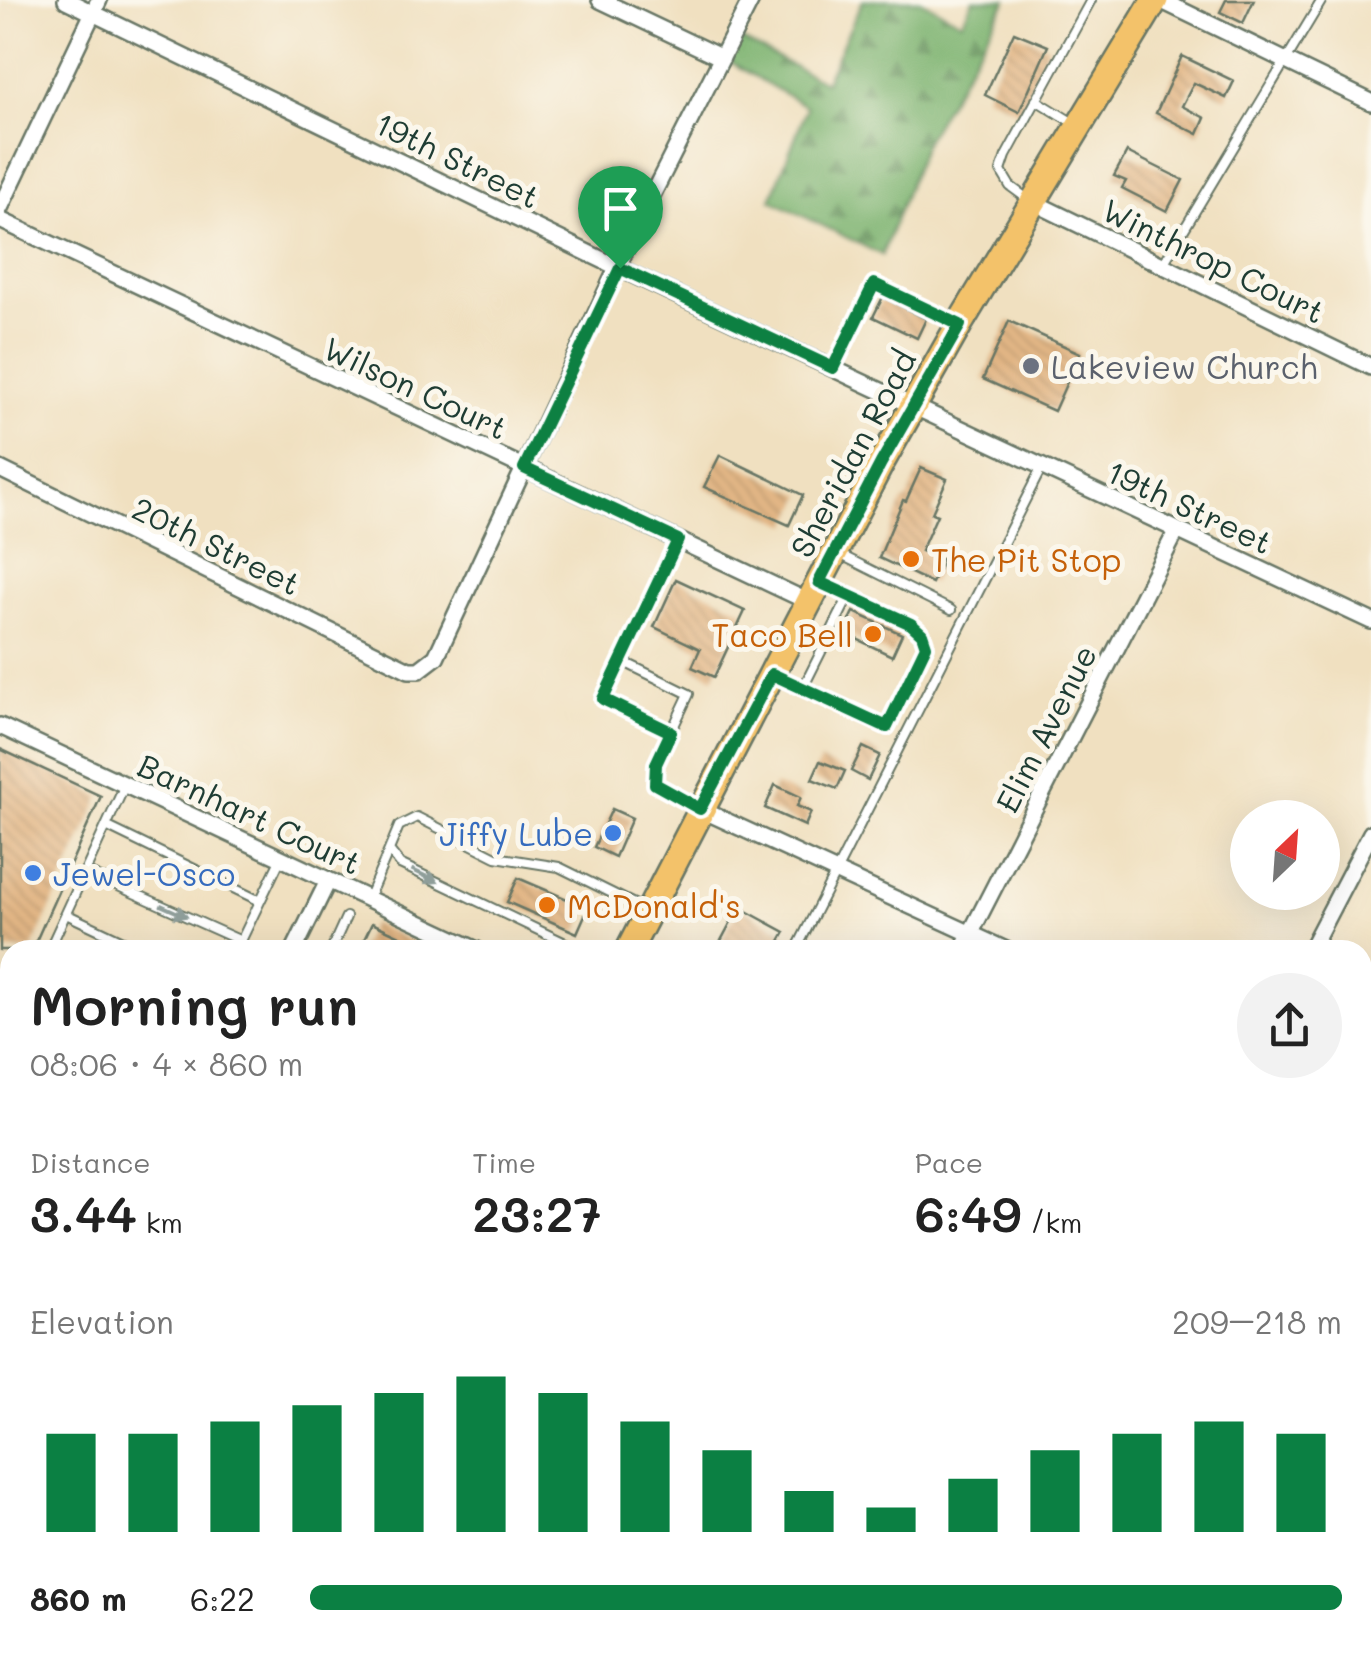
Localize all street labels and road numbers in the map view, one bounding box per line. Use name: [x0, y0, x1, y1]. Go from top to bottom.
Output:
street label: 19th Street: [369, 101, 547, 217]
street label: Winthrop Court: [1096, 188, 1332, 332]
street label: Wilson Court: [317, 326, 515, 448]
street label: Sheridan Road: [780, 342, 924, 564]
street label: 19th Street: [1101, 449, 1279, 563]
street label: 20th Street: [126, 486, 308, 604]
street label: Elim Avenue: [985, 637, 1105, 819]
street label: Barnhart Court: [132, 743, 368, 883]

